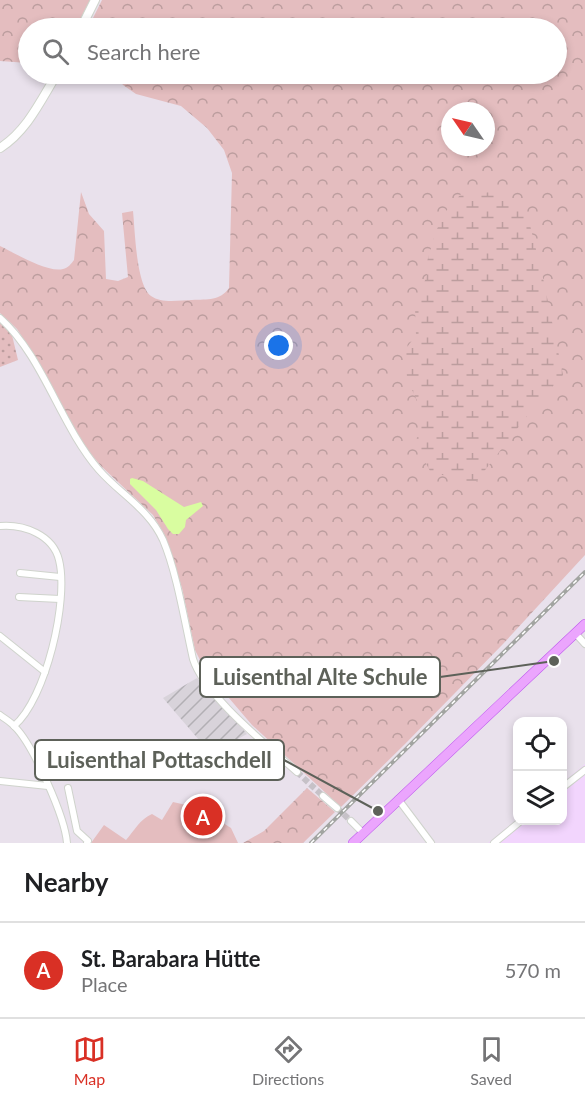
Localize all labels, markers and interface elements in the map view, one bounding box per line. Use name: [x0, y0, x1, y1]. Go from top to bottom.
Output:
search box: [18, 18, 567, 84]
icon: search: [39, 35, 72, 68]
text: Search here: [87, 38, 200, 65]
north arrow: [441, 102, 495, 156]
your location: [264, 331, 293, 360]
callout: Luisenthal Alte Schule: [200, 657, 440, 697]
text: Luisenthal Alte Schule: [212, 663, 428, 690]
map controls: [513, 717, 567, 825]
button: locate: [513, 717, 567, 771]
callout: Luisenthal Pottaschdell: [35, 740, 284, 780]
text: Luisenthal Pottaschdell: [46, 746, 272, 773]
button: layers: [513, 771, 567, 825]
pin: A: [184, 794, 222, 838]
text: Nearby: [24, 866, 109, 898]
text: St. Barabara Hütte: [81, 945, 261, 972]
text: A: [37, 958, 50, 982]
text: 570 m: [505, 958, 561, 982]
text: Place: [81, 972, 128, 996]
tab: Map: [73, 1033, 106, 1088]
tab: Directions: [252, 1033, 324, 1088]
tab: Saved: [470, 1033, 512, 1088]

